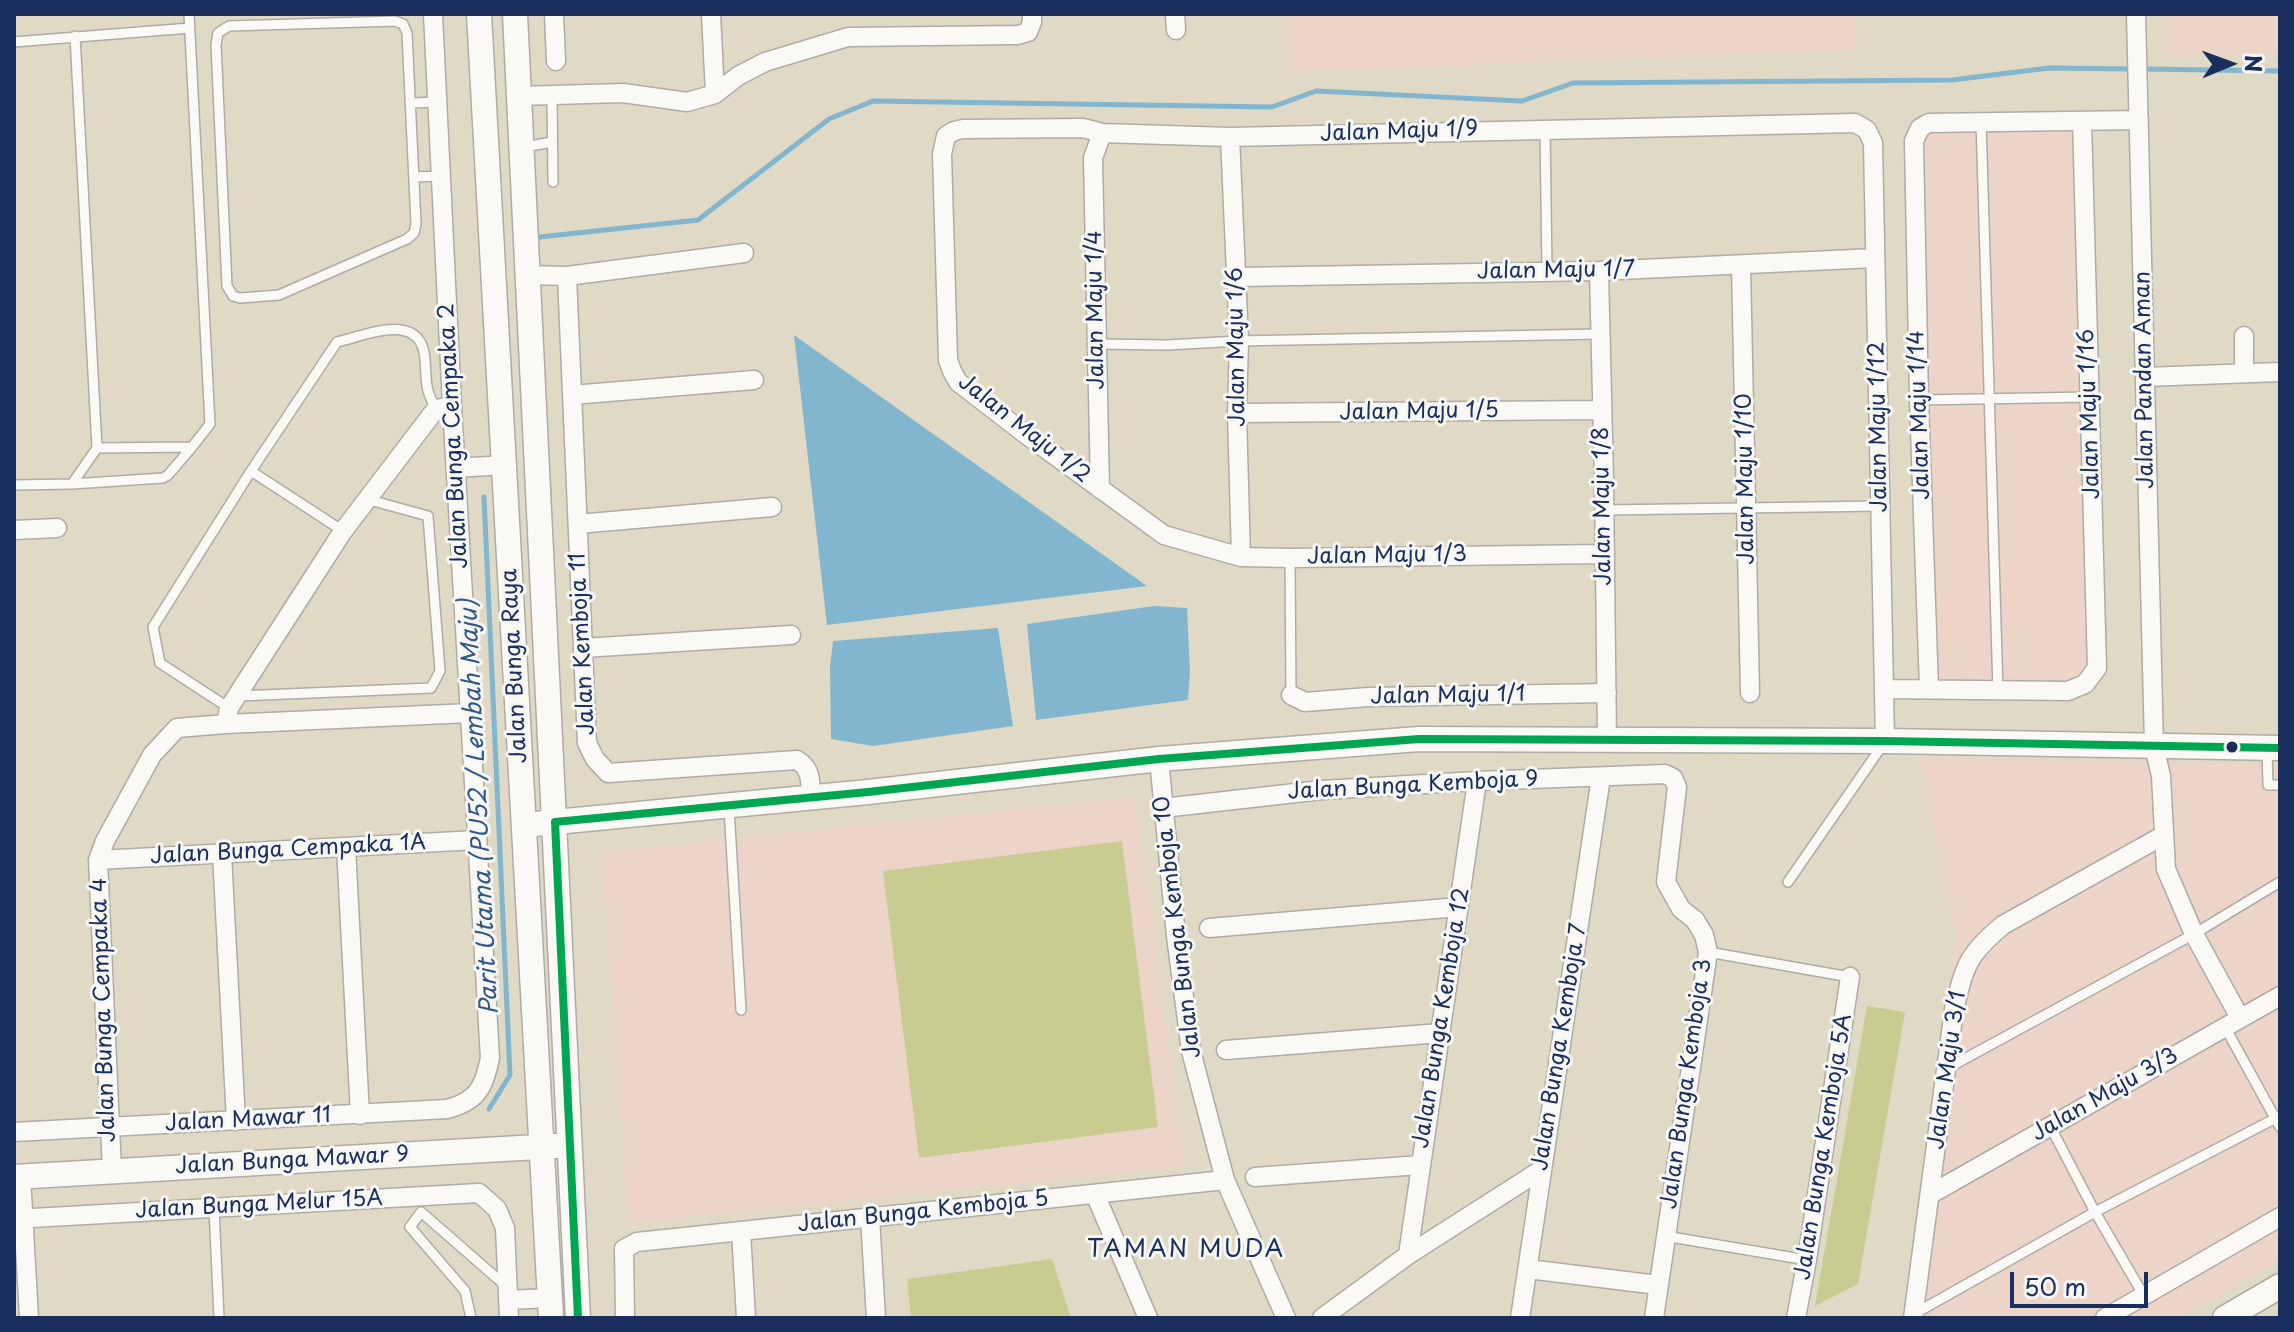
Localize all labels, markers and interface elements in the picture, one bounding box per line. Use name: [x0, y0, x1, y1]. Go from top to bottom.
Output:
north arrow: [2190, 24, 2270, 104]
text: N: [2238, 55, 2271, 73]
street label: Jalan Maju 1/9: [1320, 116, 1478, 148]
street label: Jalan Maju 1/4: [1081, 230, 1111, 390]
street label: Jalan Maju 1/7: [1477, 256, 1635, 286]
street label: Jalan Maju 1/6: [1222, 267, 1252, 427]
street label: Jalan Pandan Aman: [2130, 271, 2160, 489]
street label: Jalan Bunga Cempaka 2: [434, 303, 474, 569]
street label: Jalan Maju 1/16: [2074, 328, 2106, 500]
street label: Jalan Maju 1/14: [1904, 330, 1936, 500]
street label: Jalan Maju 1/12: [1864, 341, 1894, 513]
street label: Jalan Maju 1/2: [953, 369, 1095, 489]
street label: Jalan Maju 1/10: [1731, 393, 1761, 565]
street label: Jalan Maju 1/5: [1339, 397, 1499, 427]
street label: Jalan Maju 1/8: [1588, 426, 1618, 586]
street label: Jalan Maju 1/3: [1307, 541, 1467, 571]
street label: Jalan Kemboja 11: [565, 552, 601, 736]
street label: Jalan Bunga Raya: [497, 568, 533, 764]
water label: Parit Utama (PU52 / Lembah Maju): [455, 599, 505, 1015]
street label: Jalan Maju 1/1: [1370, 681, 1526, 711]
unlabelled marker: [2224, 739, 2240, 755]
street label: Jalan Bunga Kemboja 9: [1287, 766, 1539, 806]
street label: Jalan Bunga Kemboja 10: [1149, 794, 1207, 1060]
street label: Jalan Bunga Cempaka 1A: [150, 830, 426, 870]
street label: Jalan Bunga Cempaka 4: [86, 877, 122, 1143]
street label: Jalan Bunga Kemboja 12: [1408, 886, 1476, 1150]
street label: Jalan Bunga Kemboja 7: [1527, 921, 1593, 1173]
street label: Jalan Bunga Kemboja 3: [1656, 957, 1718, 1211]
street label: Jalan Maju 3/1: [1924, 989, 1972, 1151]
street label: Jalan Bunga Kemboja 5A: [1790, 1012, 1858, 1282]
street label: Jalan Maju 3/3: [2027, 1042, 2183, 1148]
street label: Jalan Mawar 11: [164, 1102, 332, 1138]
street label: Jalan Bunga Mawar 9: [174, 1142, 410, 1180]
street label: Jalan Bunga Melur 15A: [134, 1185, 384, 1225]
street label: Jalan Bunga Kemboja 5: [796, 1186, 1050, 1238]
district label: TAMAN MUDA: [1088, 1236, 1284, 1264]
scale bar: [2014, 1256, 2152, 1306]
text: 50 m: [2024, 1268, 2086, 1304]

